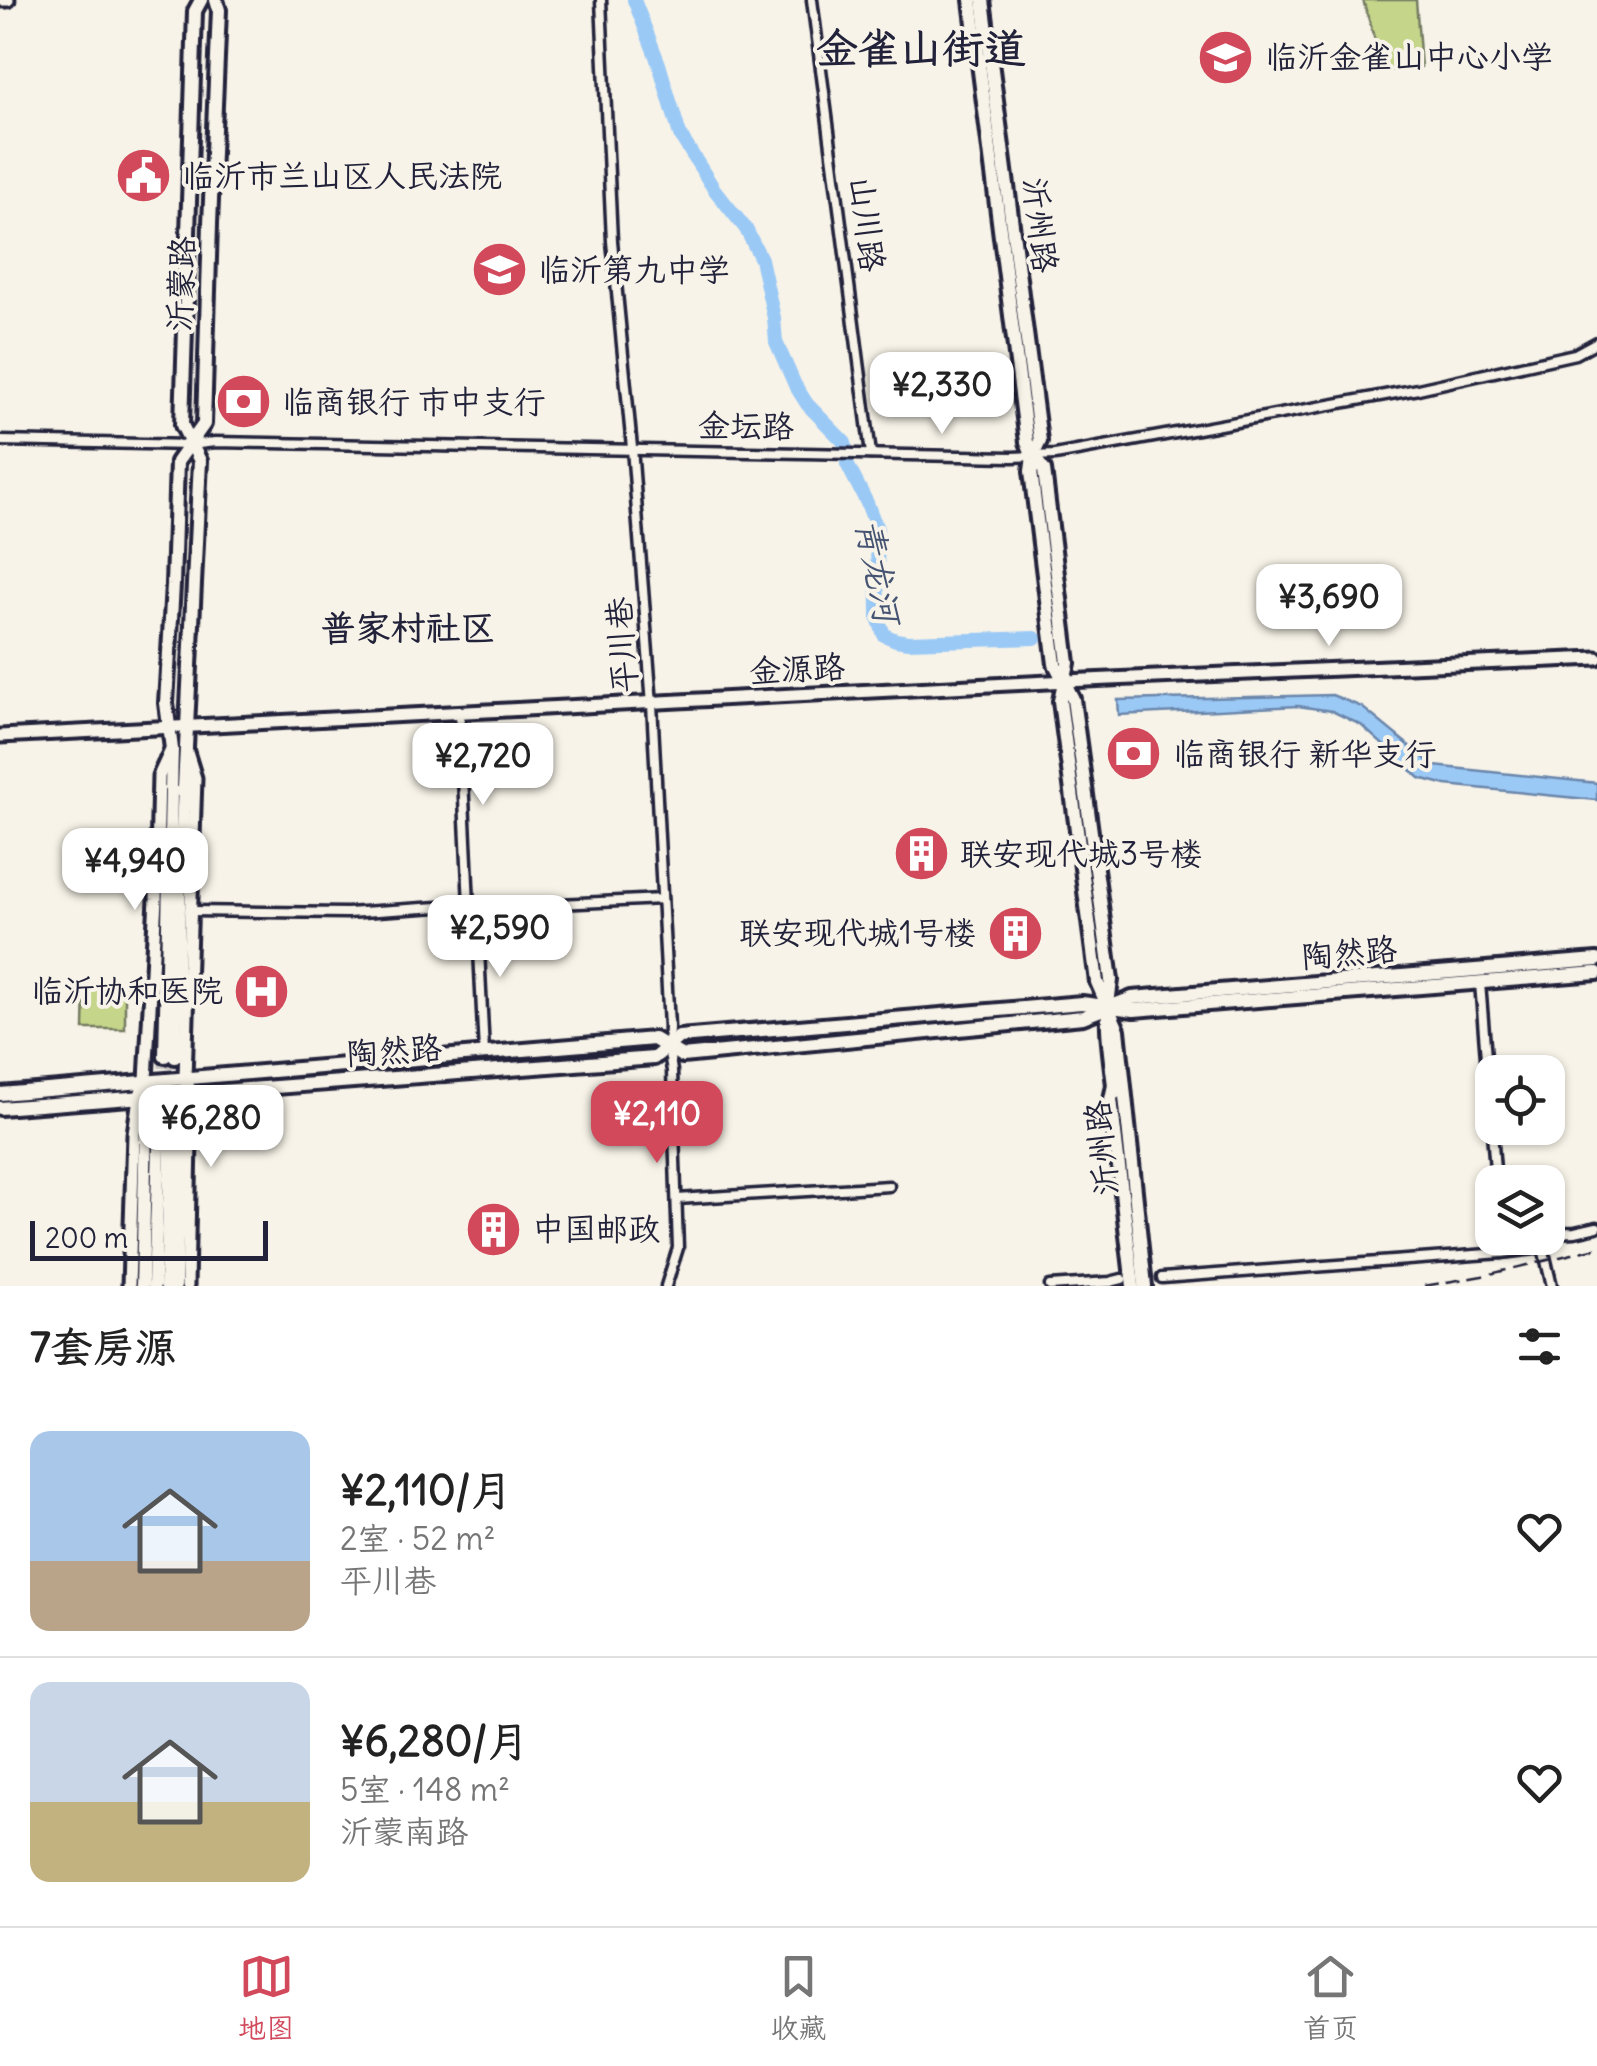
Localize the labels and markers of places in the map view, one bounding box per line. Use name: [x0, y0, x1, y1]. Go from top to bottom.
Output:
school or university icon: 临沂金雀山中心小学: [1196, 27, 1256, 87]
place label: 临沂金雀山中心小学: [1265, 36, 1553, 77]
public building icon: 临沂市兰山区人民法院: [113, 146, 173, 206]
place label: 临沂市兰山区人民法院: [182, 155, 502, 196]
school or university icon: 临沂第九中学: [469, 240, 529, 300]
place label: 临沂第九中学: [538, 249, 730, 290]
pin: ¥2,330: [861, 352, 1023, 437]
bank icon: 临商银行 市中支行: [213, 372, 273, 432]
place label: 临商银行 市中支行: [282, 381, 546, 422]
pin: ¥3,690: [1248, 564, 1410, 649]
pin: ¥2,720: [402, 723, 564, 808]
bank icon: 临商银行 新华支行: [1104, 724, 1164, 784]
place label: 临商银行 新华支行: [1173, 733, 1437, 774]
building icon: 联安现代城3号楼: [891, 824, 951, 884]
pin: ¥4,940: [54, 828, 216, 913]
place label: 联安现代城3号楼: [960, 833, 1202, 874]
pin: ¥2,590: [419, 895, 581, 980]
building icon: 联安现代城1号楼: [985, 903, 1045, 963]
place label: 联安现代城1号楼: [739, 912, 976, 953]
hospital icon: 临沂协和医院: [232, 961, 292, 1021]
place label: 临沂协和医院: [31, 970, 223, 1011]
pin: ¥2,110: [576, 1081, 738, 1166]
pin: ¥6,280: [130, 1085, 292, 1170]
building icon: 中国邮政: [463, 1199, 523, 1259]
place label: 中国邮政: [532, 1208, 660, 1249]

